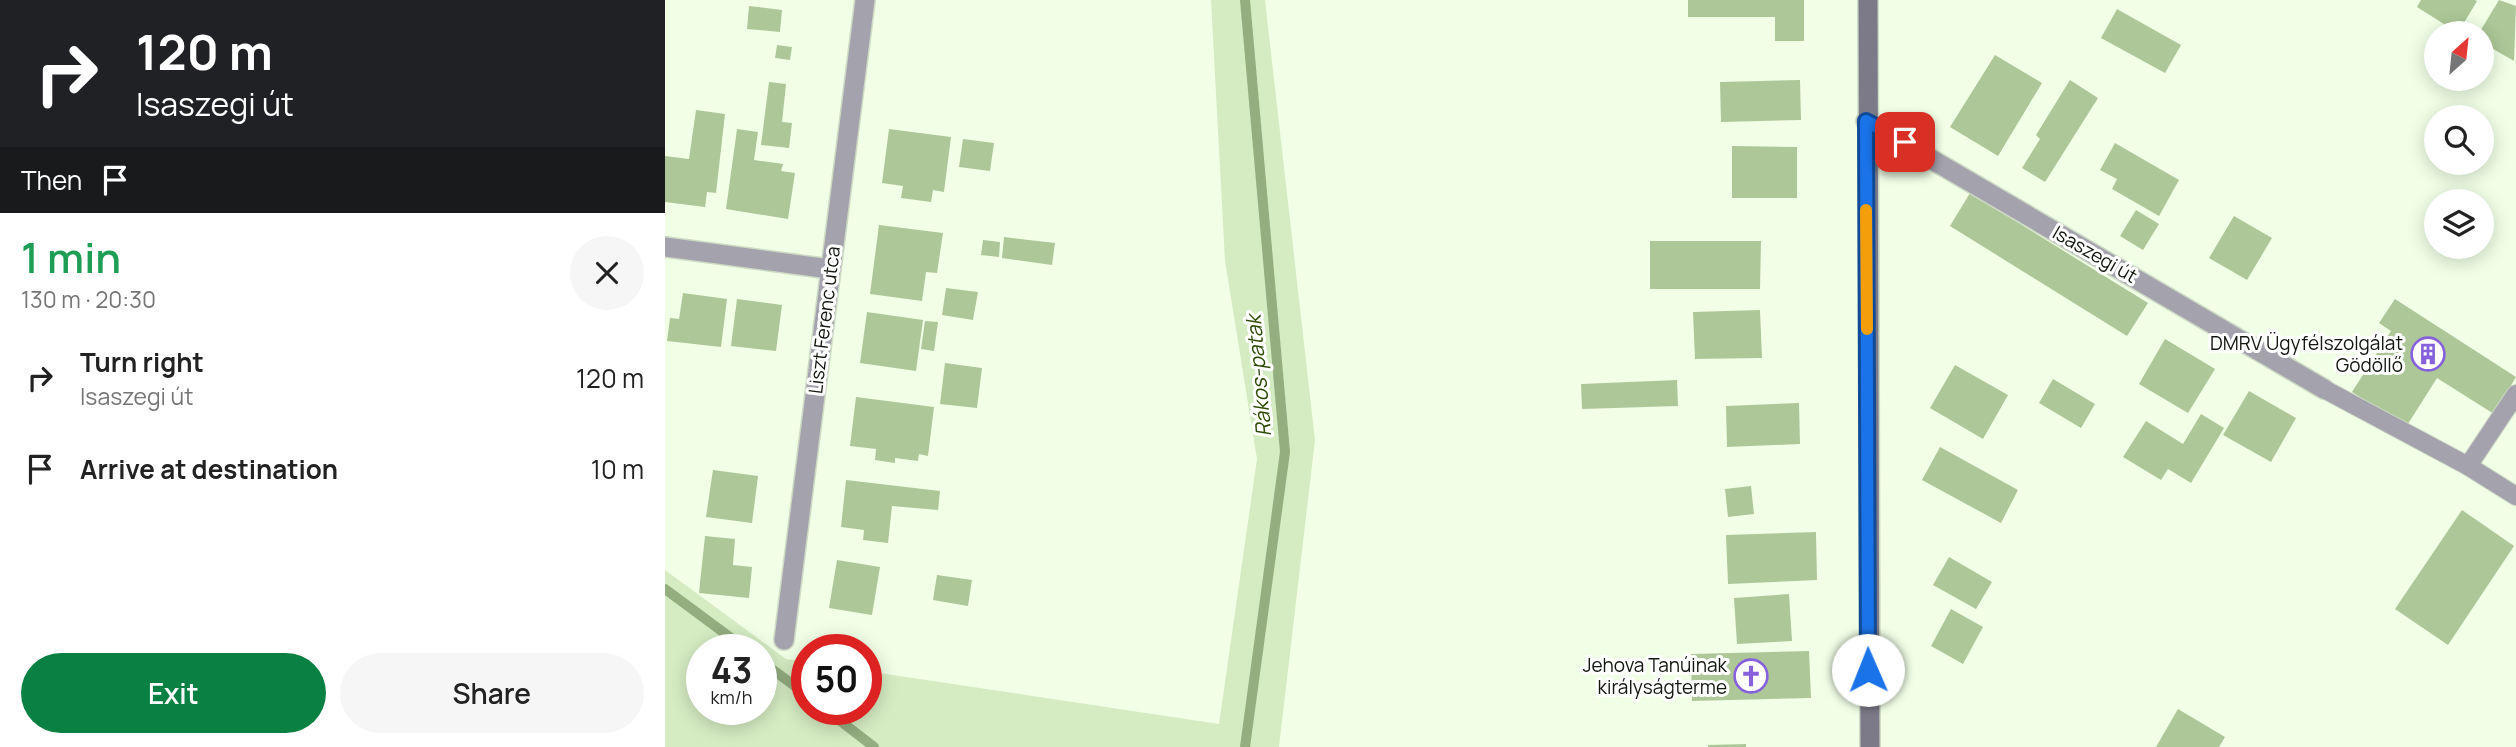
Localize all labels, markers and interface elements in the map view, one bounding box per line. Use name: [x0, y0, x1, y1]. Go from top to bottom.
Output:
text: 120 m: [136, 18, 273, 85]
north arrow: [2424, 21, 2494, 91]
map controls: [2424, 21, 2494, 259]
icon: right: [21, 28, 112, 119]
text: Isaszegi út: [136, 82, 294, 126]
button: search: [2424, 105, 2494, 175]
pin: [1875, 112, 1935, 172]
icon: arrive: [1886, 123, 1924, 161]
icon: arrive: [96, 161, 134, 199]
text: Then: [21, 162, 82, 198]
button: layers: [2424, 189, 2494, 259]
street label: Isaszegi út: [2048, 219, 2142, 289]
text: 1 min: [21, 228, 121, 286]
button: close: [570, 236, 644, 310]
street label: Liszt Ferenc utca: [802, 245, 846, 395]
text: 130 m · 20:30: [21, 283, 156, 315]
water label: Rákos-patak: [1239, 312, 1277, 438]
place label: DMRV Ügyfélszolgálat Gödöllő: [2210, 330, 2403, 378]
building icon: DMRV Ügyfélszolgálat Gödöllő: [2409, 335, 2447, 373]
text: Turn right: [80, 344, 204, 380]
icon: right: [21, 359, 59, 397]
text: 120 m: [576, 360, 644, 396]
text: Isaszegi út: [80, 380, 193, 412]
icon: arrive: [21, 450, 59, 488]
text: Arrive at destination: [80, 451, 338, 487]
text: 10 m: [591, 451, 644, 487]
position arrow: [1831, 633, 1905, 707]
speed limit sign: 50: [791, 634, 882, 725]
text: 43: [711, 646, 752, 694]
place label: Jehova Tanúinak királyságterme: [1583, 652, 1728, 700]
button: Exit: [21, 653, 326, 733]
button: Share: [340, 653, 644, 733]
church icon: Jehova Tanúinak királyságterme: [1732, 657, 1770, 695]
text: km/h: [711, 685, 752, 709]

